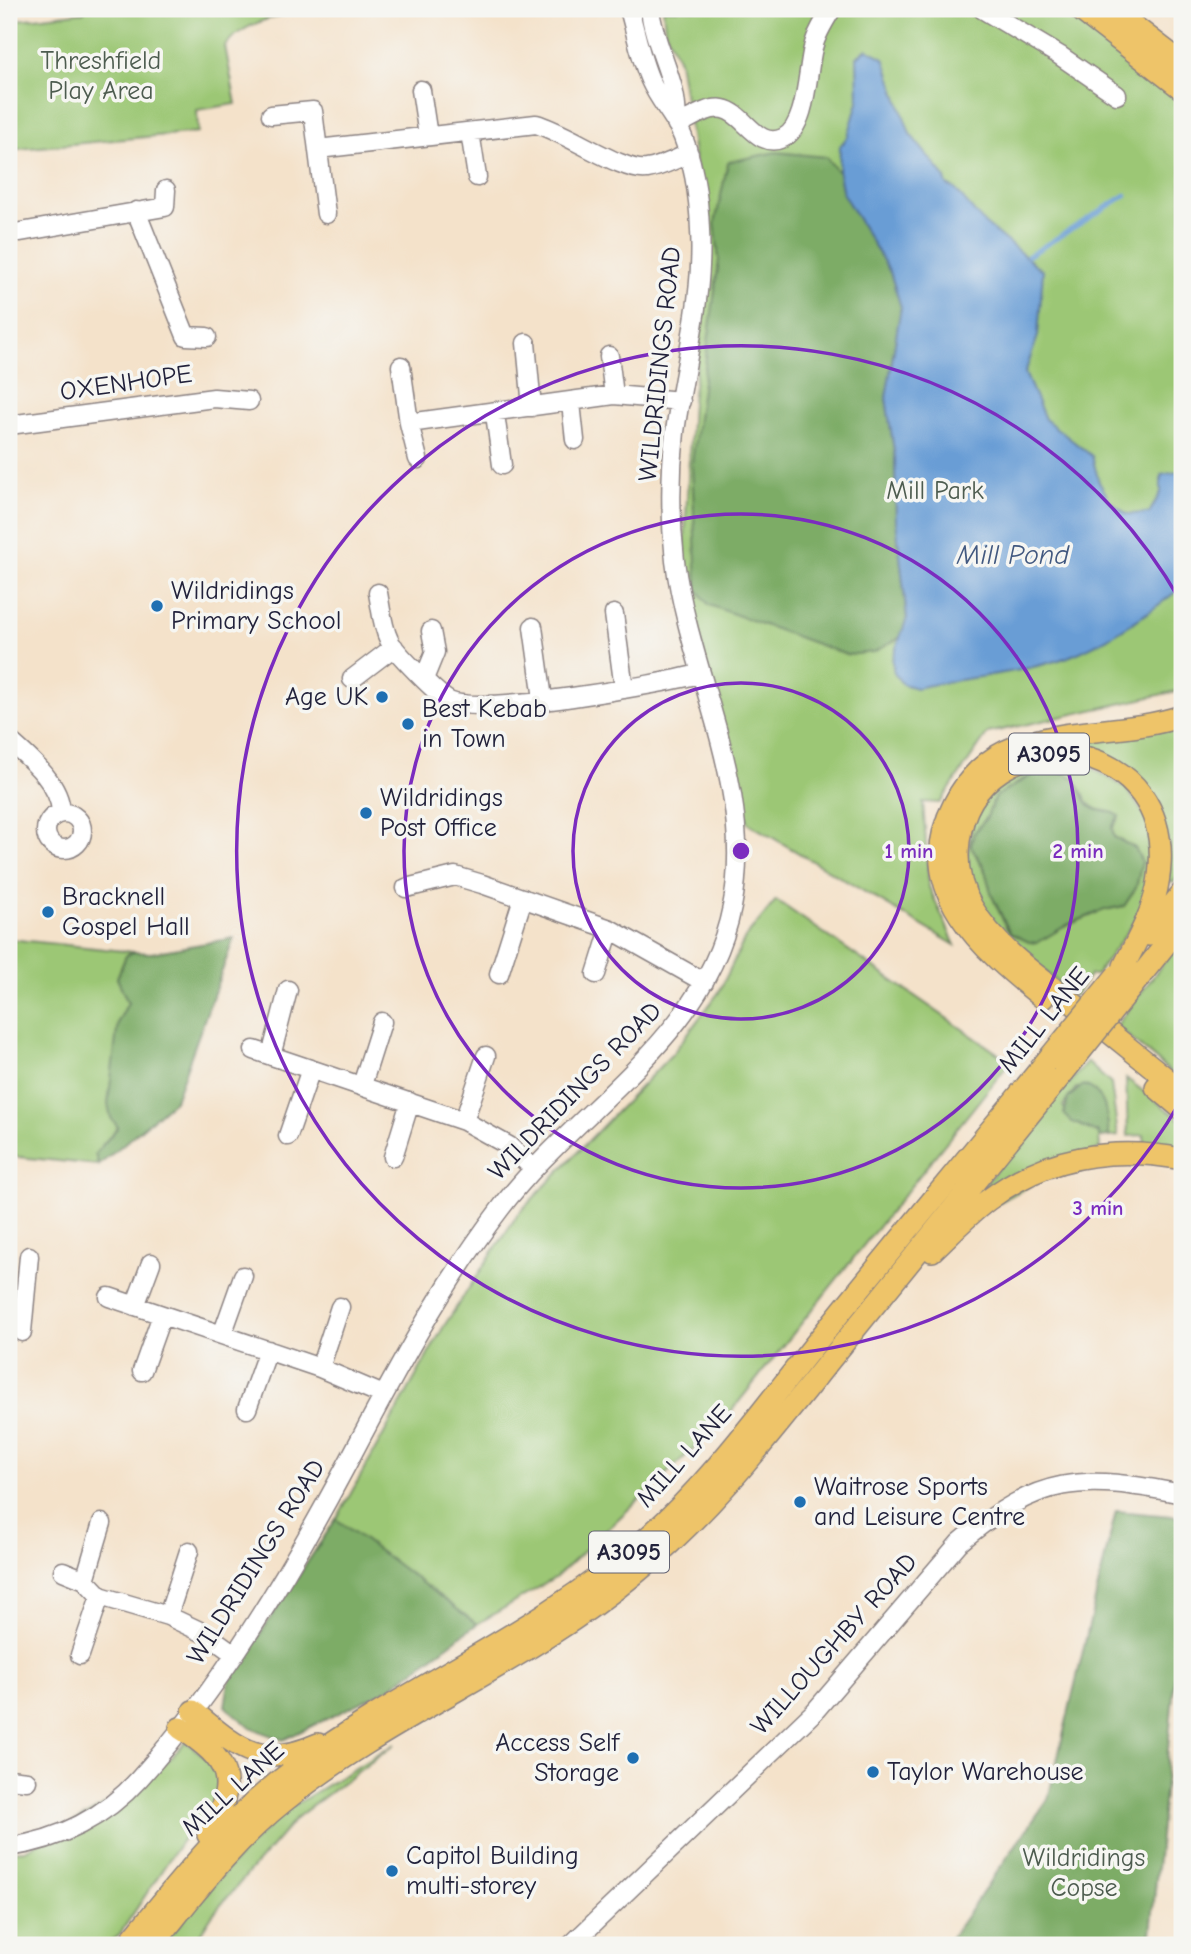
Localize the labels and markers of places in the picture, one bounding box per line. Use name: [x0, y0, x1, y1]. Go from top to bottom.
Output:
place label: Wildridings Primary School: [171, 576, 341, 636]
marker: Wildridings Primary School: [149, 598, 165, 614]
place label: Age UK: [285, 682, 368, 712]
marker: Age UK: [374, 689, 390, 705]
place label: Best Kebab in Town: [422, 694, 547, 754]
marker: Best Kebab in Town: [400, 716, 416, 732]
place label: Wildridings Post Office: [380, 783, 503, 843]
marker: Wildridings Post Office: [358, 805, 374, 821]
centre of rings: [729, 839, 753, 863]
place label: Bracknell Gospel Hall: [62, 882, 190, 942]
marker: Bracknell Gospel Hall: [40, 904, 56, 920]
place label: Waitrose Sports and Leisure Centre: [814, 1472, 1025, 1532]
marker: Waitrose Sports and Leisure Centre: [792, 1494, 808, 1510]
place label: Access Self Storage: [495, 1728, 621, 1788]
marker: Access Self Storage: [625, 1750, 641, 1766]
place label: Taylor Warehouse: [887, 1757, 1083, 1787]
marker: Taylor Warehouse: [865, 1764, 881, 1780]
place label: Capitol Building multi-storey: [406, 1841, 579, 1901]
marker: Capitol Building multi-storey: [384, 1863, 400, 1879]

